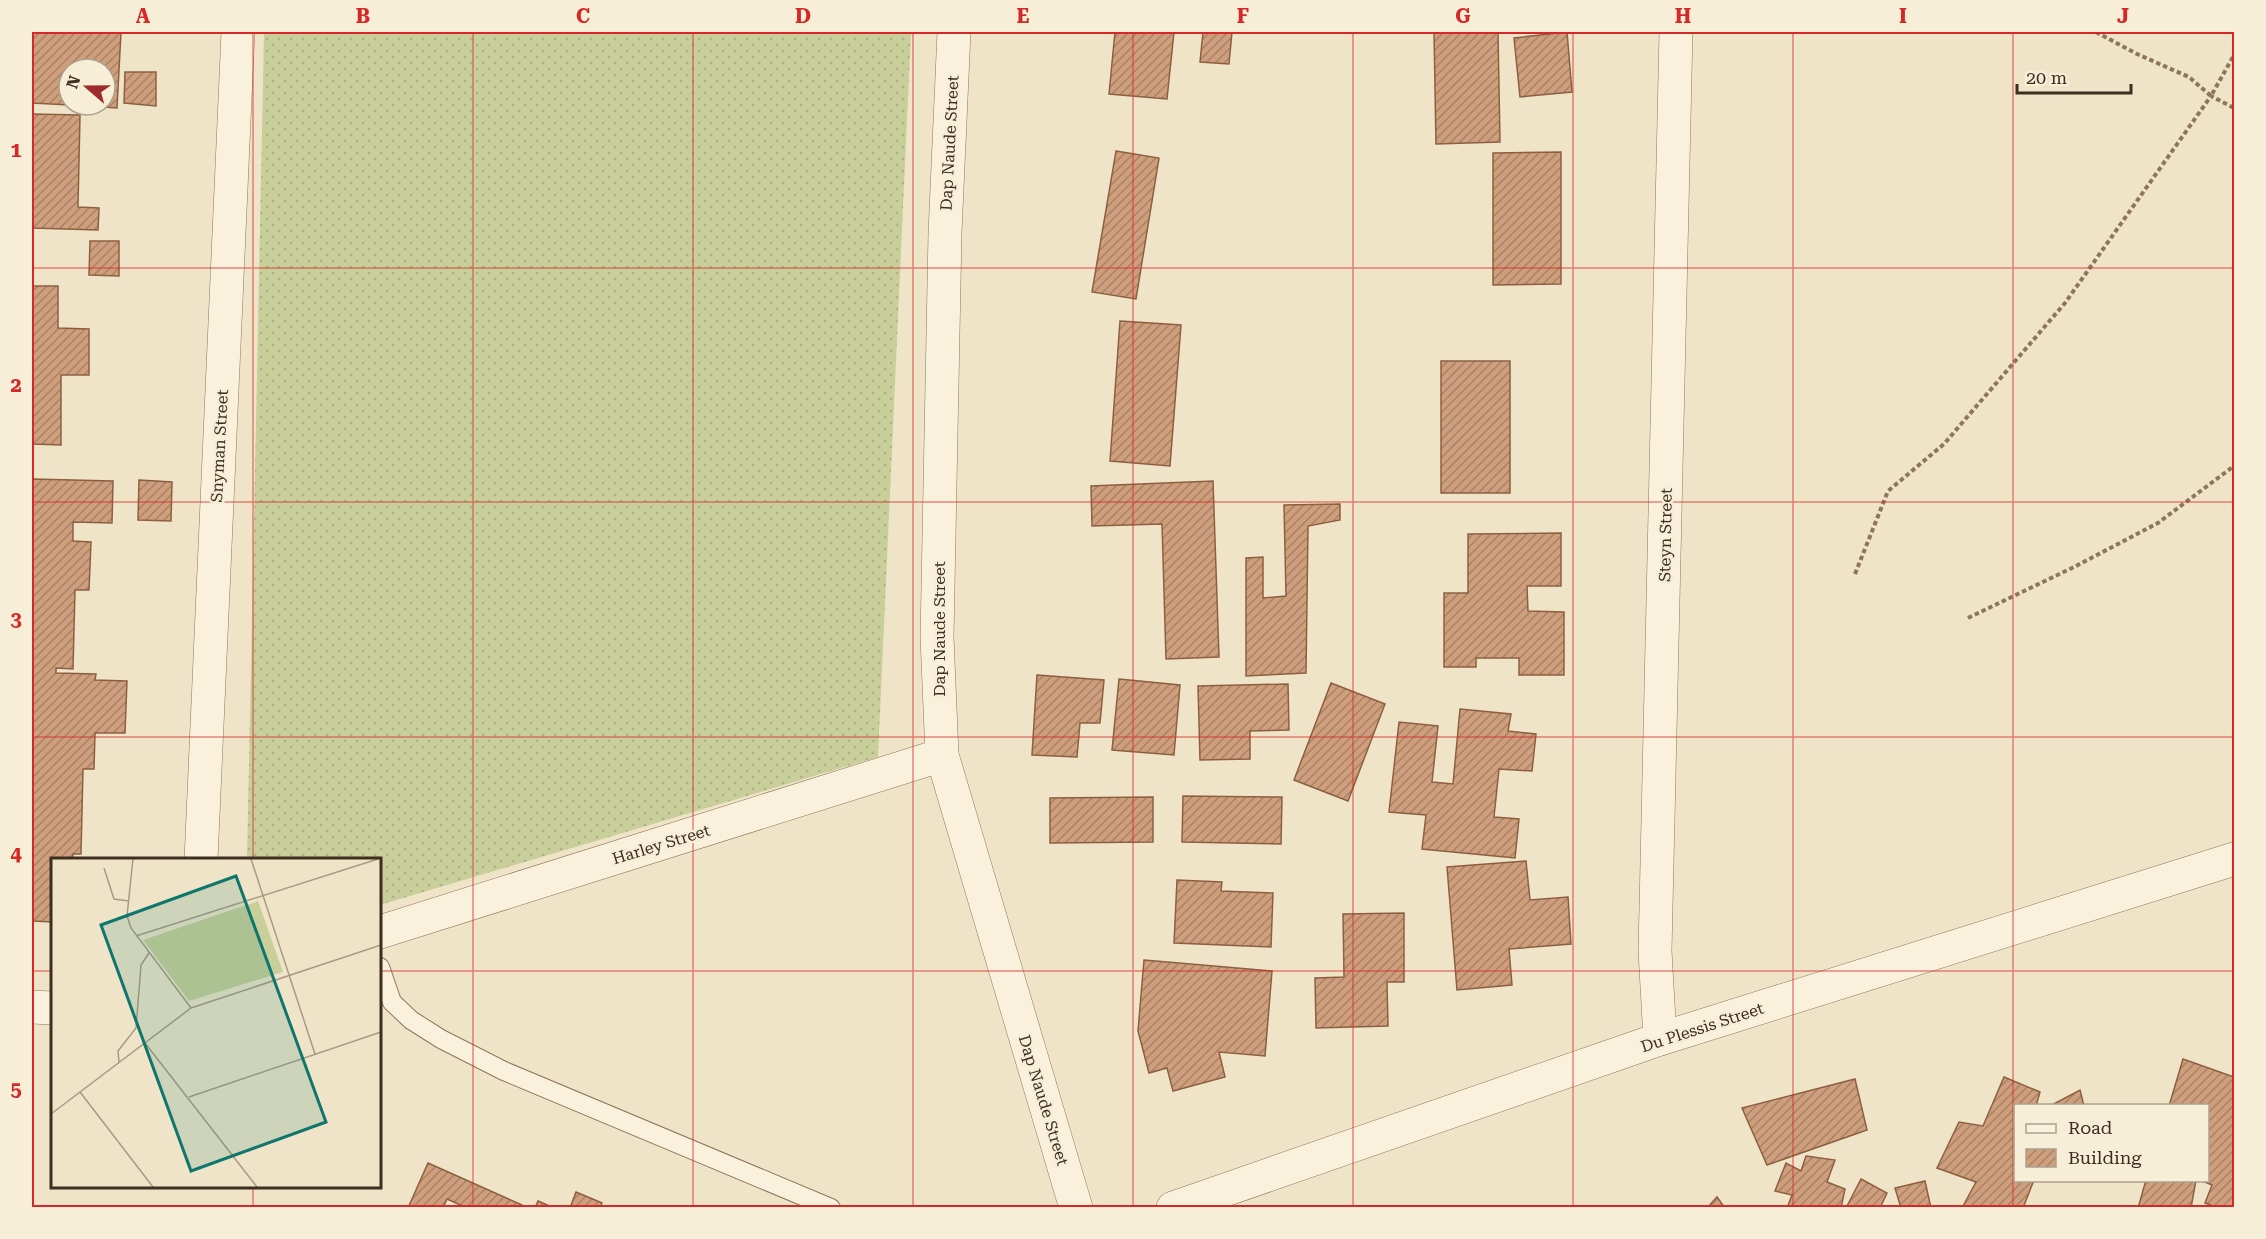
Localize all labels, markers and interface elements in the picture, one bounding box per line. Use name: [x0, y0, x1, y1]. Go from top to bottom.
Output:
text: A: [136, 4, 151, 28]
text: B: [356, 4, 370, 28]
text: C: [576, 4, 590, 28]
text: D: [795, 4, 811, 28]
text: E: [1017, 4, 1030, 28]
text: F: [1237, 4, 1249, 28]
text: G: [1455, 4, 1471, 28]
text: H: [1675, 4, 1691, 28]
text: I: [1899, 4, 1907, 28]
text: J: [2117, 4, 2129, 28]
north arrow: [57, 57, 117, 117]
scale bar: [2017, 57, 2131, 95]
text: 20 m: [2026, 67, 2067, 88]
text: N: [62, 73, 84, 91]
street label: Dap Naude Street: [936, 75, 963, 211]
text: 1: [10, 138, 22, 162]
text: 2: [10, 373, 22, 397]
street label: Snyman Street: [207, 389, 232, 503]
street label: Steyn Street: [1655, 488, 1676, 582]
street label: Dap Naude Street: [930, 561, 949, 697]
text: 3: [10, 607, 22, 631]
street label: Harley Street: [610, 821, 712, 868]
text: 4: [10, 842, 22, 866]
inset map: [51, 858, 381, 1188]
street label: Du Plessis Street: [1638, 999, 1766, 1056]
street label: Dap Naude Street: [1015, 1032, 1072, 1168]
text: 5: [10, 1077, 22, 1101]
legend: [2014, 1104, 2209, 1182]
text: Road: [2068, 1117, 2113, 1138]
text: Building: [2068, 1147, 2142, 1168]

